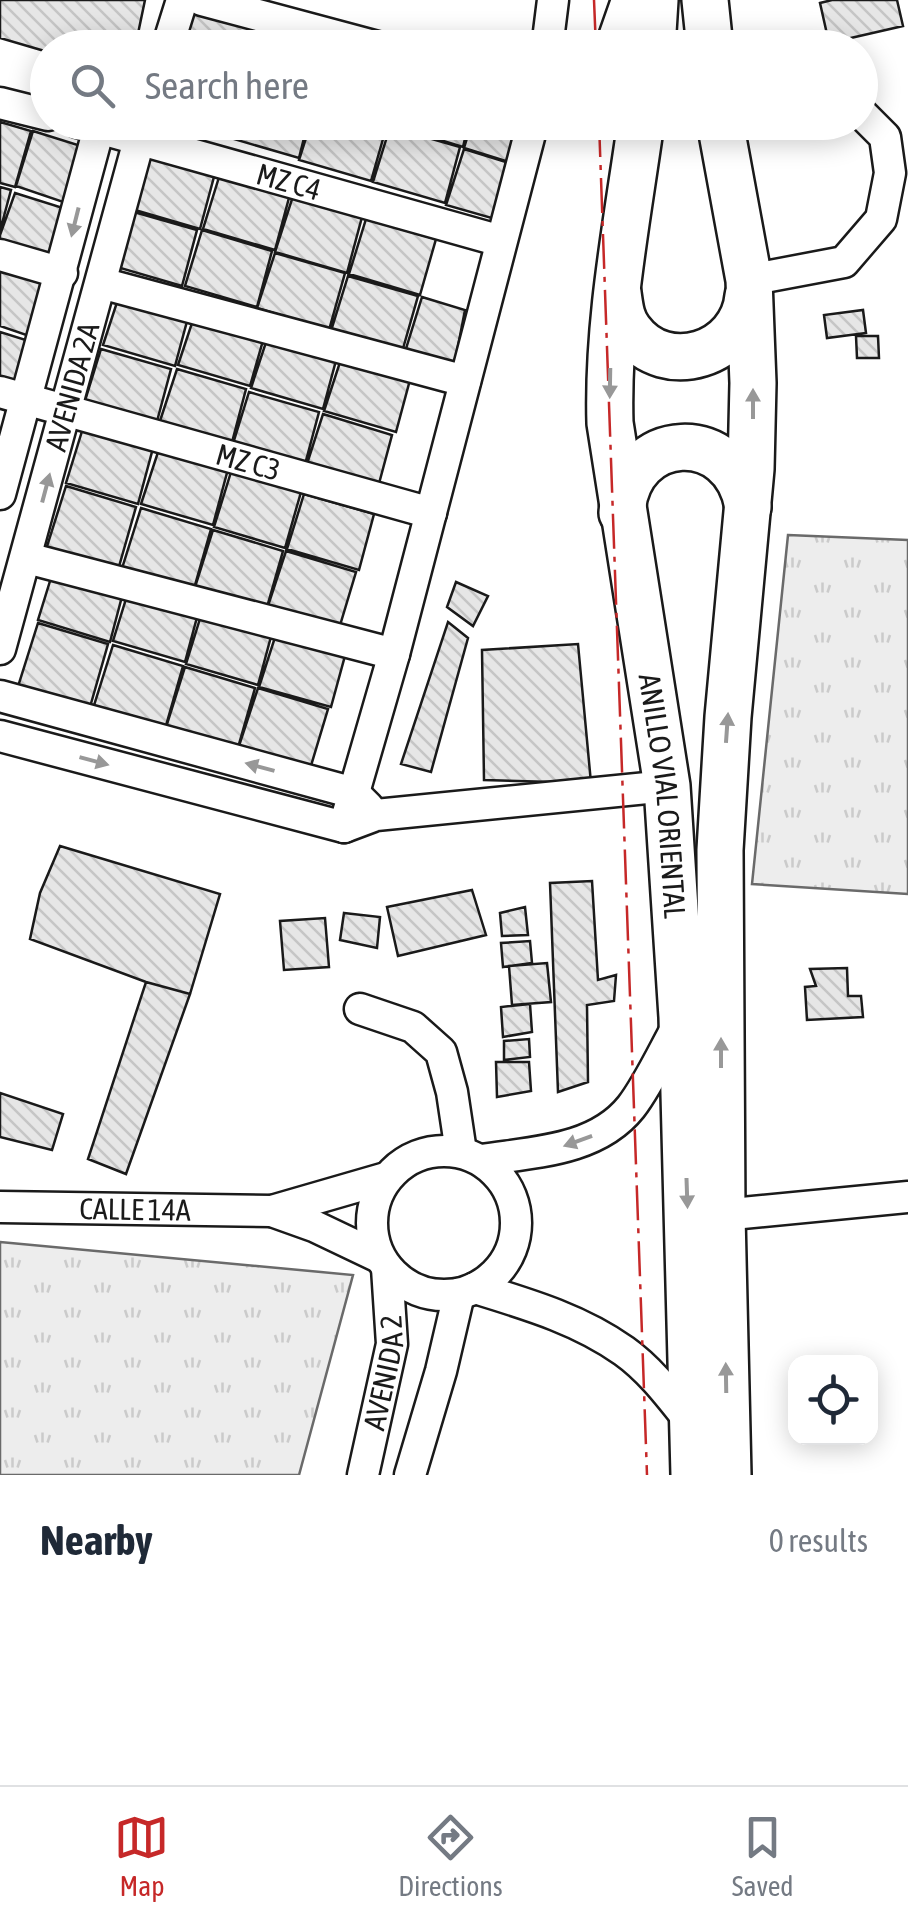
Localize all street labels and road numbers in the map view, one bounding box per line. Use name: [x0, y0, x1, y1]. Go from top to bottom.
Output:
street label: MZ C4: [253, 156, 325, 207]
street label: AVENIDA 2A: [38, 318, 105, 454]
street label: MZ C3: [212, 437, 284, 487]
street label: ANILLO VIAL ORIENTAL: [633, 671, 693, 920]
street label: CALLE 14A: [79, 1191, 191, 1227]
street label: AVENIDA 2: [356, 1314, 409, 1433]

